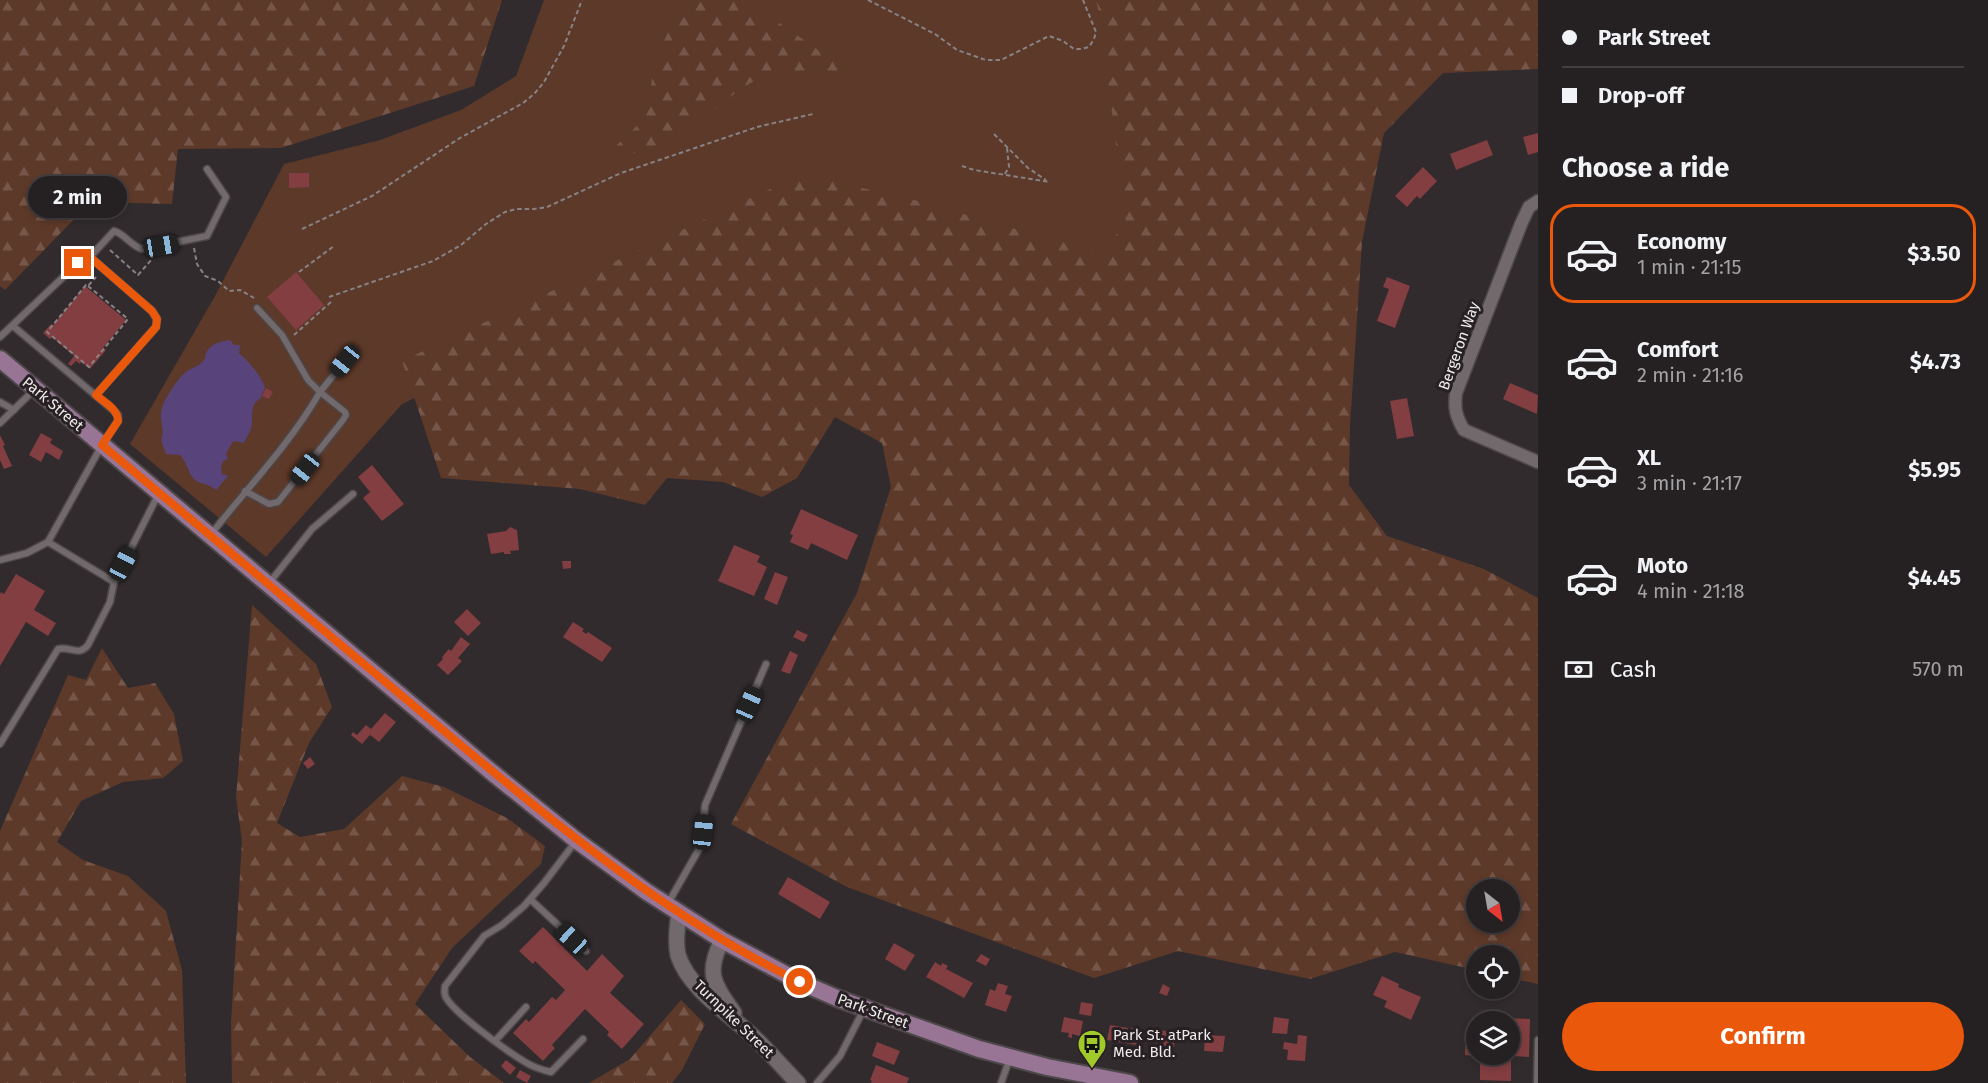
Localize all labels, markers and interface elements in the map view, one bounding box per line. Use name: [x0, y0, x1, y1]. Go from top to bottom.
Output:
text: Park Street: [1598, 24, 1710, 51]
text: Drop-off: [1598, 82, 1684, 109]
text: Choose a ride: [1562, 152, 1729, 184]
callout: 2 min: [28, 176, 128, 218]
text: 2 min: [53, 185, 102, 209]
icon: car: [1565, 227, 1619, 281]
text: Economy: [1637, 228, 1726, 255]
car: [142, 234, 180, 258]
text: $3.50: [1907, 240, 1961, 267]
route end: [64, 249, 91, 276]
text: 1 min · 21:15: [1637, 255, 1742, 279]
street label: Bergeron Way: [1435, 299, 1484, 393]
icon: car: [1565, 335, 1619, 389]
text: Comfort: [1637, 336, 1718, 363]
car: [327, 341, 363, 381]
text: $4.73: [1910, 348, 1961, 375]
text: 2 min · 21:16: [1637, 363, 1743, 387]
street label: Park Street: [19, 373, 88, 435]
icon: car: [1565, 443, 1619, 497]
text: XL: [1637, 444, 1661, 471]
car: [287, 449, 323, 489]
text: $5.95: [1908, 456, 1961, 483]
text: 3 min · 21:17: [1637, 471, 1742, 495]
car: [107, 544, 139, 584]
icon: car: [1565, 551, 1619, 605]
text: Moto: [1637, 552, 1688, 579]
text: $4.45: [1908, 564, 1961, 591]
text: 4 min · 21:18: [1637, 579, 1745, 603]
icon: cash: [1562, 653, 1595, 686]
text: Cash: [1610, 656, 1657, 683]
text: 570 m: [1912, 657, 1964, 681]
car: [733, 684, 765, 724]
car: [692, 813, 714, 851]
north arrow: [1466, 879, 1520, 933]
map controls: [1466, 879, 1520, 1065]
car: [553, 920, 591, 958]
button: locate: [1466, 945, 1520, 999]
route start: [786, 968, 813, 995]
street label: Turnpike Street: [690, 976, 778, 1062]
street label: Park Street: [835, 990, 911, 1032]
button: Confirm: [1562, 1002, 1964, 1071]
button: layers: [1466, 1011, 1520, 1065]
place label: Park St. atPark Med. Bld.: [1113, 1026, 1211, 1061]
bus stop icon: Park St. atPark Med. Bld.: [1076, 1028, 1108, 1070]

